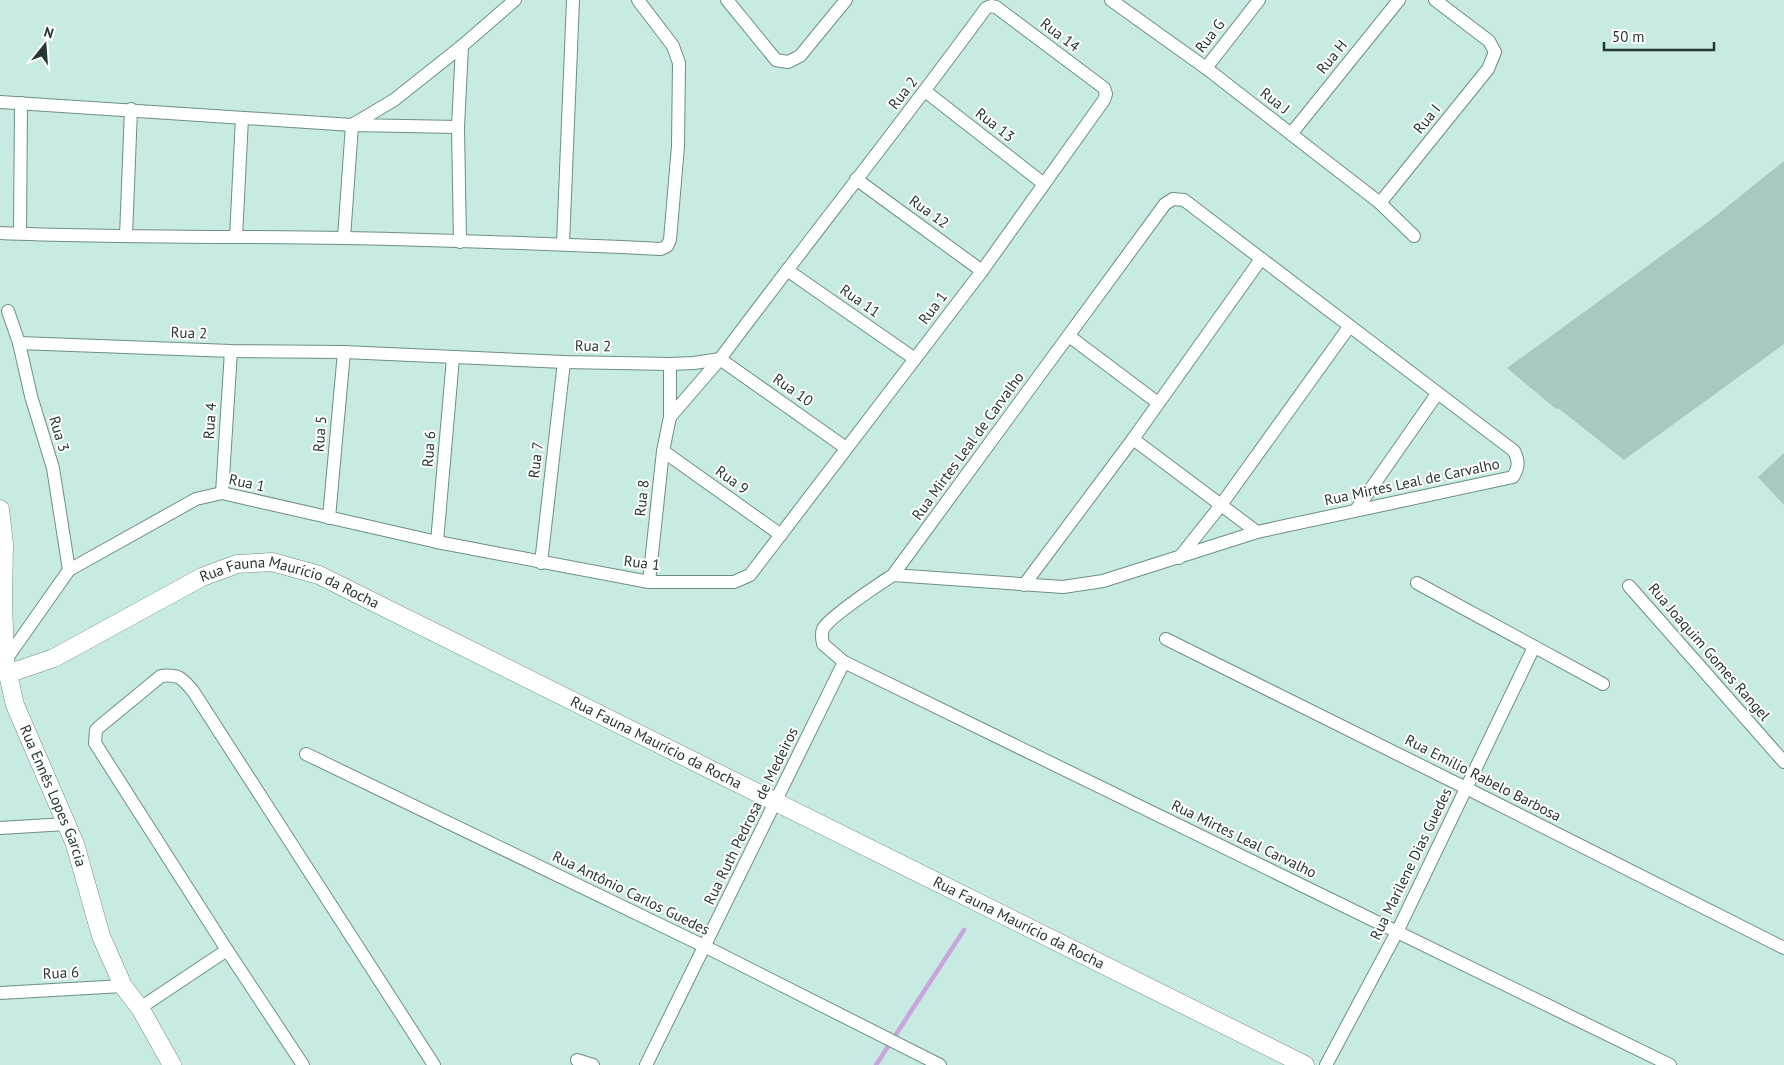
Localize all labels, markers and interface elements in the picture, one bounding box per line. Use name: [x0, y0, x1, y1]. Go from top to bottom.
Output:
street label: Rua 14: [1037, 14, 1084, 56]
street label: Rua G: [1191, 15, 1229, 56]
north arrow: [20, 20, 70, 70]
scale bar: [1604, 20, 1714, 52]
text: N: [42, 23, 56, 43]
text: 50 m: [1612, 27, 1645, 46]
street label: Rua H: [1312, 36, 1351, 78]
street label: Rua 2: [884, 72, 921, 113]
street label: Rua J: [1257, 83, 1294, 118]
street label: Rua I: [1409, 100, 1444, 137]
street label: Rua 13: [972, 103, 1019, 146]
street label: Rua 12: [906, 191, 953, 232]
street label: Rua 11: [837, 280, 884, 321]
street label: Rua 1: [914, 287, 951, 328]
street label: Rua 2: [170, 322, 208, 343]
street label: Rua 2: [575, 336, 611, 355]
street label: Rua Mirtes Leal de Carvalho: [907, 368, 1028, 524]
street label: Rua 10: [770, 369, 817, 410]
street label: Rua 4: [199, 402, 220, 440]
street label: Rua 3: [45, 414, 74, 454]
street label: Rua 5: [308, 415, 331, 453]
street label: Rua 6: [417, 430, 440, 468]
street label: Rua 7: [524, 441, 547, 479]
street label: Rua Mirtes Leal de Carvalho: [1322, 454, 1501, 509]
street label: Rua 9: [712, 461, 753, 498]
street label: Rua 1: [227, 469, 267, 496]
street label: Rua 8: [630, 479, 653, 517]
street label: Rua 1: [623, 551, 661, 574]
street label: Rua Fauna Maurício da Rocha: [197, 552, 383, 612]
street label: Rua Joaquim Gomes Rangel: [1644, 579, 1775, 725]
street label: Rua Fauna Maurício da Rocha: [568, 692, 745, 793]
street label: Rua Ennês Lopes Garcia: [16, 722, 91, 869]
street label: Rua Ruth Pedrosa de Medeiros: [699, 724, 802, 908]
street label: Rua Emílio Rabelo Barbosa: [1402, 730, 1564, 825]
street label: Rua Marilene Dias Guedes: [1365, 785, 1456, 943]
street label: Rua Mirtes Leal Carvalho: [1169, 795, 1320, 882]
street label: Rua Antônio Carlos Guedes: [550, 846, 713, 939]
street label: Rua Fauna Maurício da Rocha: [930, 872, 1108, 973]
street label: Rua 6: [42, 962, 80, 983]

